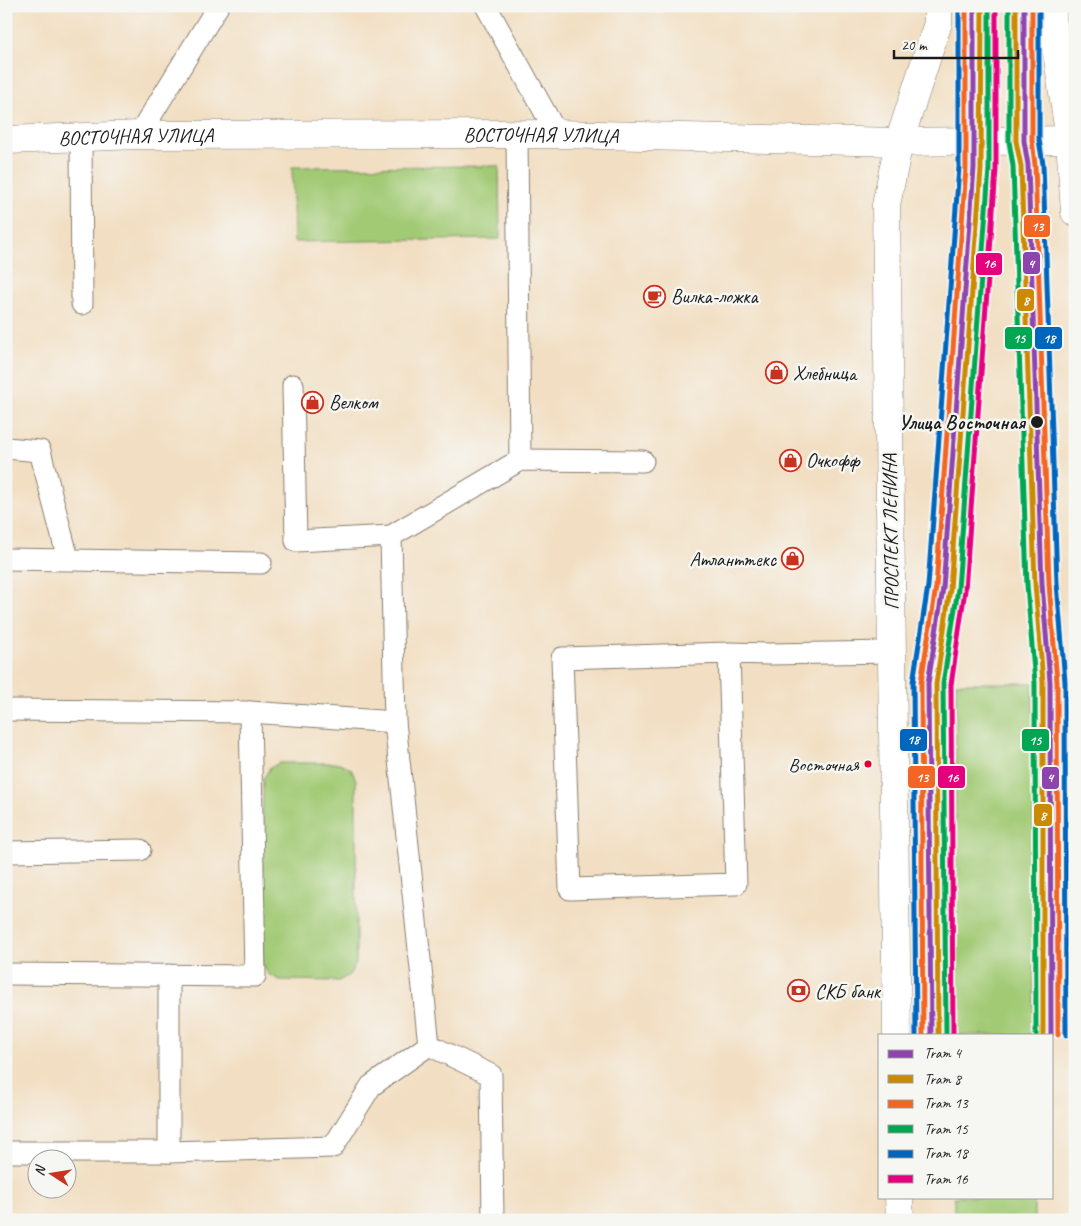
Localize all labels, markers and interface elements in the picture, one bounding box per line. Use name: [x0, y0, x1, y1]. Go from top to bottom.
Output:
scale bar: [894, 28, 1017, 60]
text: 20 m: [901, 36, 928, 55]
street label: ВОСТОЧНАЯ УЛИЦА: [463, 122, 620, 148]
street label: ВОСТОЧНАЯ УЛИЦА: [58, 123, 214, 151]
line badge: 13: [1023, 214, 1051, 238]
text: 13: [1031, 218, 1045, 235]
line badge: 4: [1022, 251, 1041, 275]
line badge: 16: [975, 252, 1003, 276]
text: 16: [983, 255, 997, 272]
text: 4: [1028, 255, 1036, 272]
cafe icon: Вилка-ложка: [643, 284, 667, 308]
place label: Вилка-ложка: [671, 284, 760, 309]
line badge: 8: [1016, 288, 1035, 312]
text: 8: [1023, 292, 1031, 309]
line badge: 15: [1004, 326, 1033, 350]
line badge: 18: [1034, 326, 1063, 350]
text: 15: [1013, 330, 1027, 347]
text: 18: [1043, 330, 1057, 347]
shop icon: Хлебница: [765, 361, 789, 385]
place label: Хлебница: [793, 361, 858, 386]
shop icon: Велком: [301, 390, 325, 414]
place label: Велком: [329, 390, 379, 415]
place label: Улица Восточная: [898, 410, 1026, 435]
marker: Улица Восточная: [1029, 414, 1045, 430]
shop icon: Очкофф: [778, 448, 802, 472]
place label: Очкофф: [806, 448, 861, 473]
street label: ПРОСПЕКТ ЛЕНИНА: [877, 453, 904, 610]
place label: Атланттекс: [690, 547, 777, 572]
shop icon: Атланттекс: [780, 547, 804, 571]
line badge: 18: [899, 728, 928, 752]
line badge: 15: [1021, 728, 1050, 752]
text: 18: [907, 731, 921, 748]
text: 15: [1029, 732, 1043, 749]
place label: Восточная: [788, 753, 860, 777]
marker: Восточная: [863, 759, 873, 769]
line badge: 13: [907, 765, 936, 789]
line badge: 16: [937, 765, 966, 789]
line badge: 4: [1041, 766, 1060, 790]
text: 13: [916, 769, 930, 786]
text: 16: [946, 769, 960, 786]
text: 4: [1047, 769, 1055, 786]
line badge: 8: [1033, 803, 1053, 827]
text: 8: [1040, 807, 1048, 824]
bank icon: СКБ банк: [787, 979, 811, 1003]
place label: СКБ банк: [815, 979, 882, 1004]
legend: [878, 1034, 1054, 1198]
text: Tram 4: [924, 1044, 962, 1063]
text: Tram 8: [924, 1070, 962, 1089]
text: Tram 13: [924, 1094, 969, 1113]
text: Tram 15: [924, 1120, 969, 1139]
text: Tram 18: [924, 1144, 969, 1163]
north arrow: [28, 1148, 78, 1198]
text: N: [31, 1163, 49, 1177]
text: Tram 16: [924, 1170, 969, 1189]

